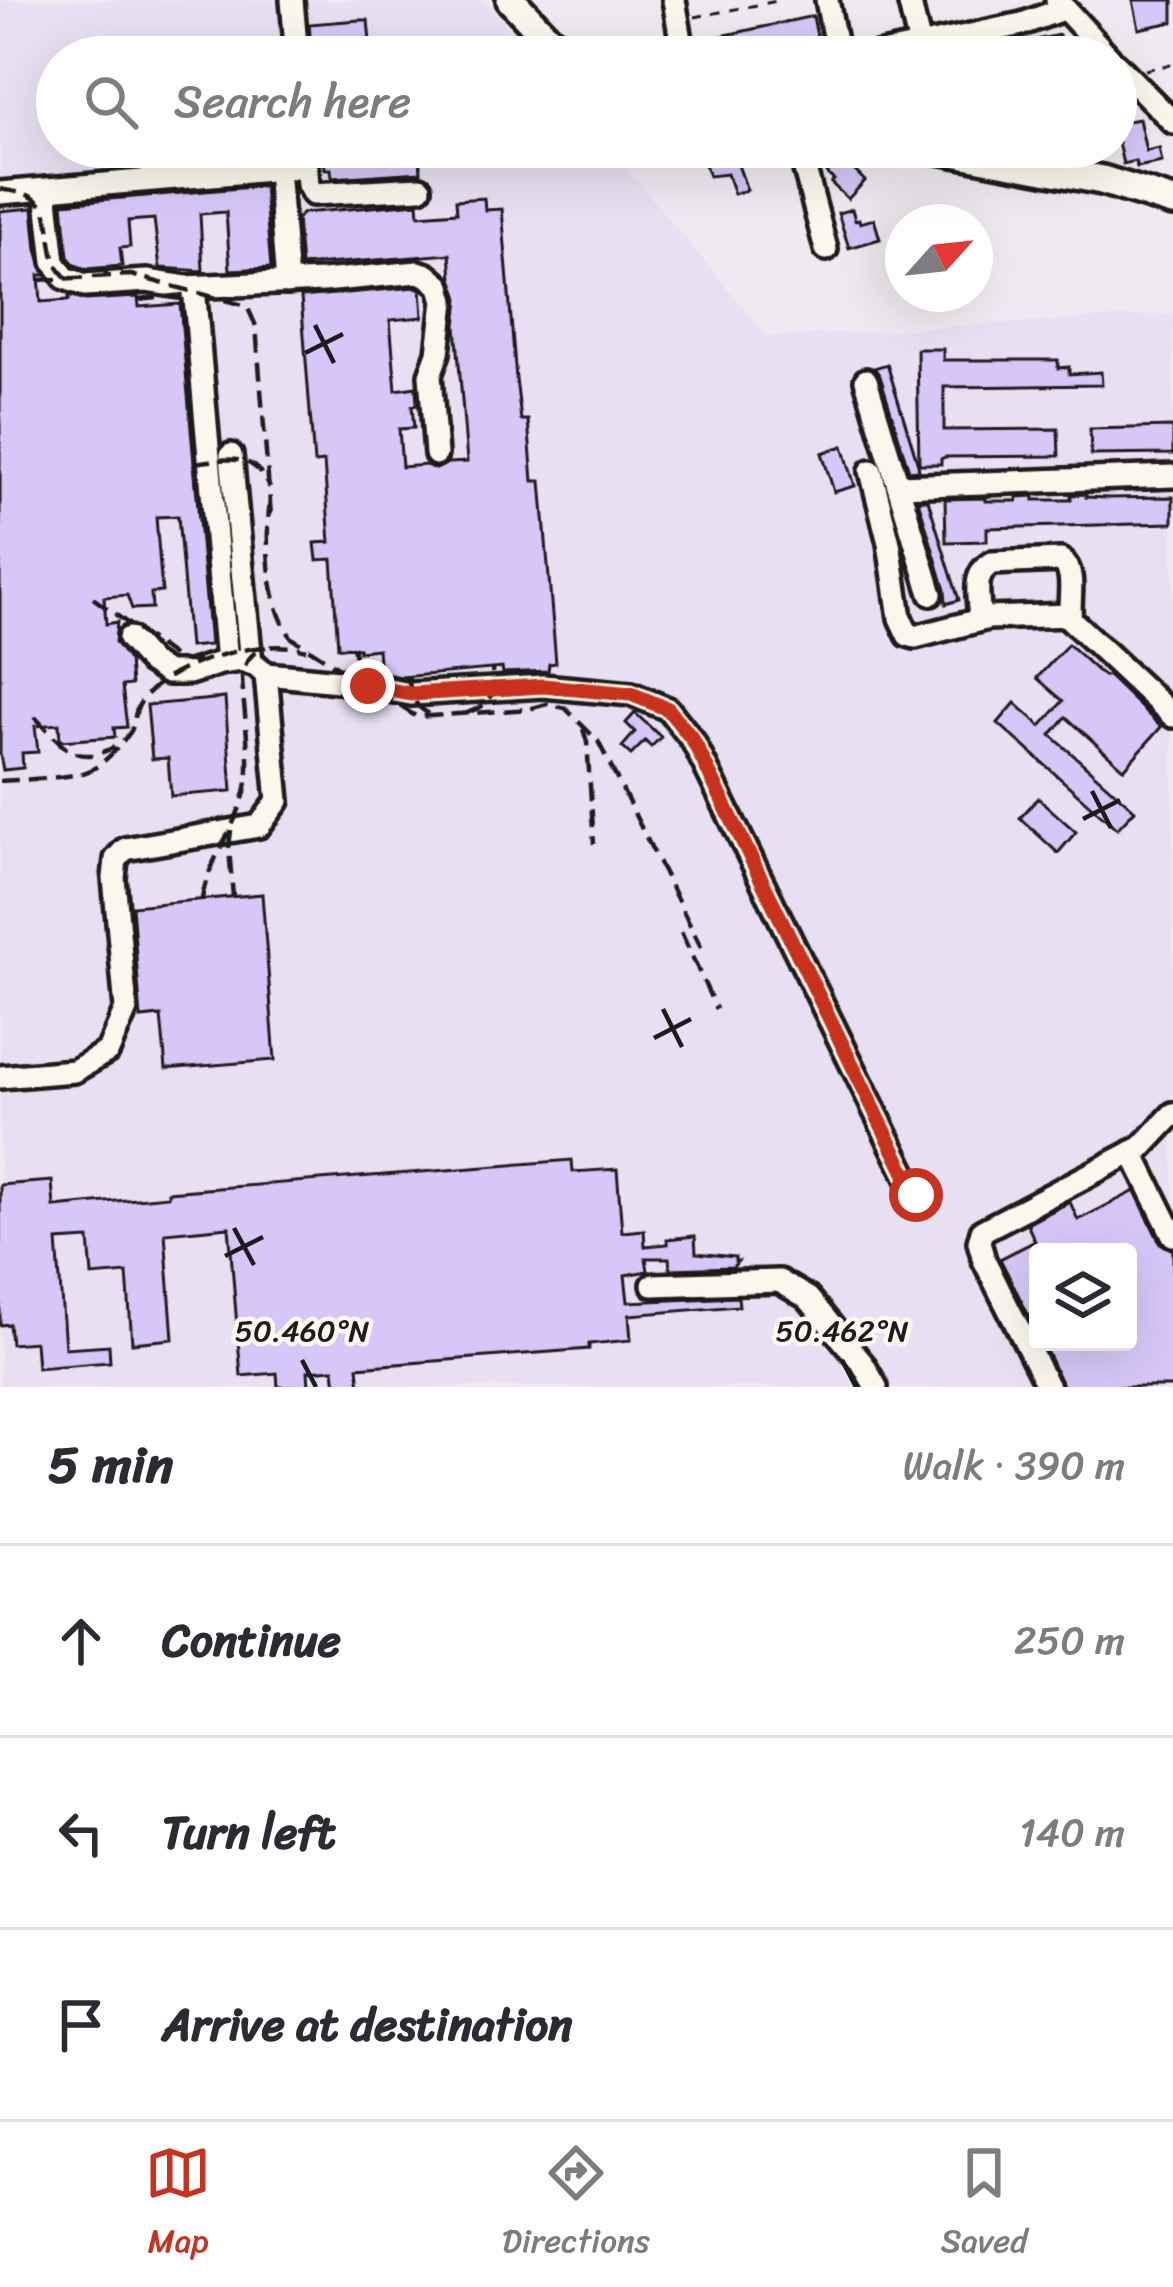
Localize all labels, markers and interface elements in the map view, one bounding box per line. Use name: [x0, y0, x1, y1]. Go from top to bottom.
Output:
search box: [36, 36, 1137, 168]
text: Search here: [174, 62, 411, 142]
icon: search: [78, 69, 144, 135]
north arrow: [885, 204, 993, 312]
route end: [341, 659, 395, 713]
route start: [889, 1168, 943, 1222]
map controls: [1029, 1243, 1137, 1351]
button: layers: [1029, 1243, 1137, 1351]
text: 50.460°N: [235, 1304, 370, 1358]
text: 50.462°N: [775, 1304, 909, 1358]
text: 5 min: [48, 1420, 173, 1510]
text: Walk · 390 m: [903, 1431, 1125, 1500]
text: Continue: [162, 1601, 341, 1681]
text: 250 m: [1014, 1606, 1125, 1675]
icon: ahead: [48, 1608, 114, 1674]
text: Turn left: [162, 1793, 335, 1873]
text: 140 m: [1019, 1798, 1125, 1867]
icon: left: [48, 1800, 114, 1866]
text: Arrive at destination: [162, 1985, 572, 2065]
icon: arrive: [48, 1992, 114, 2058]
tab: Map: [145, 2140, 211, 2270]
tab: Directions: [502, 2140, 650, 2270]
tab: Saved: [941, 2140, 1028, 2270]

